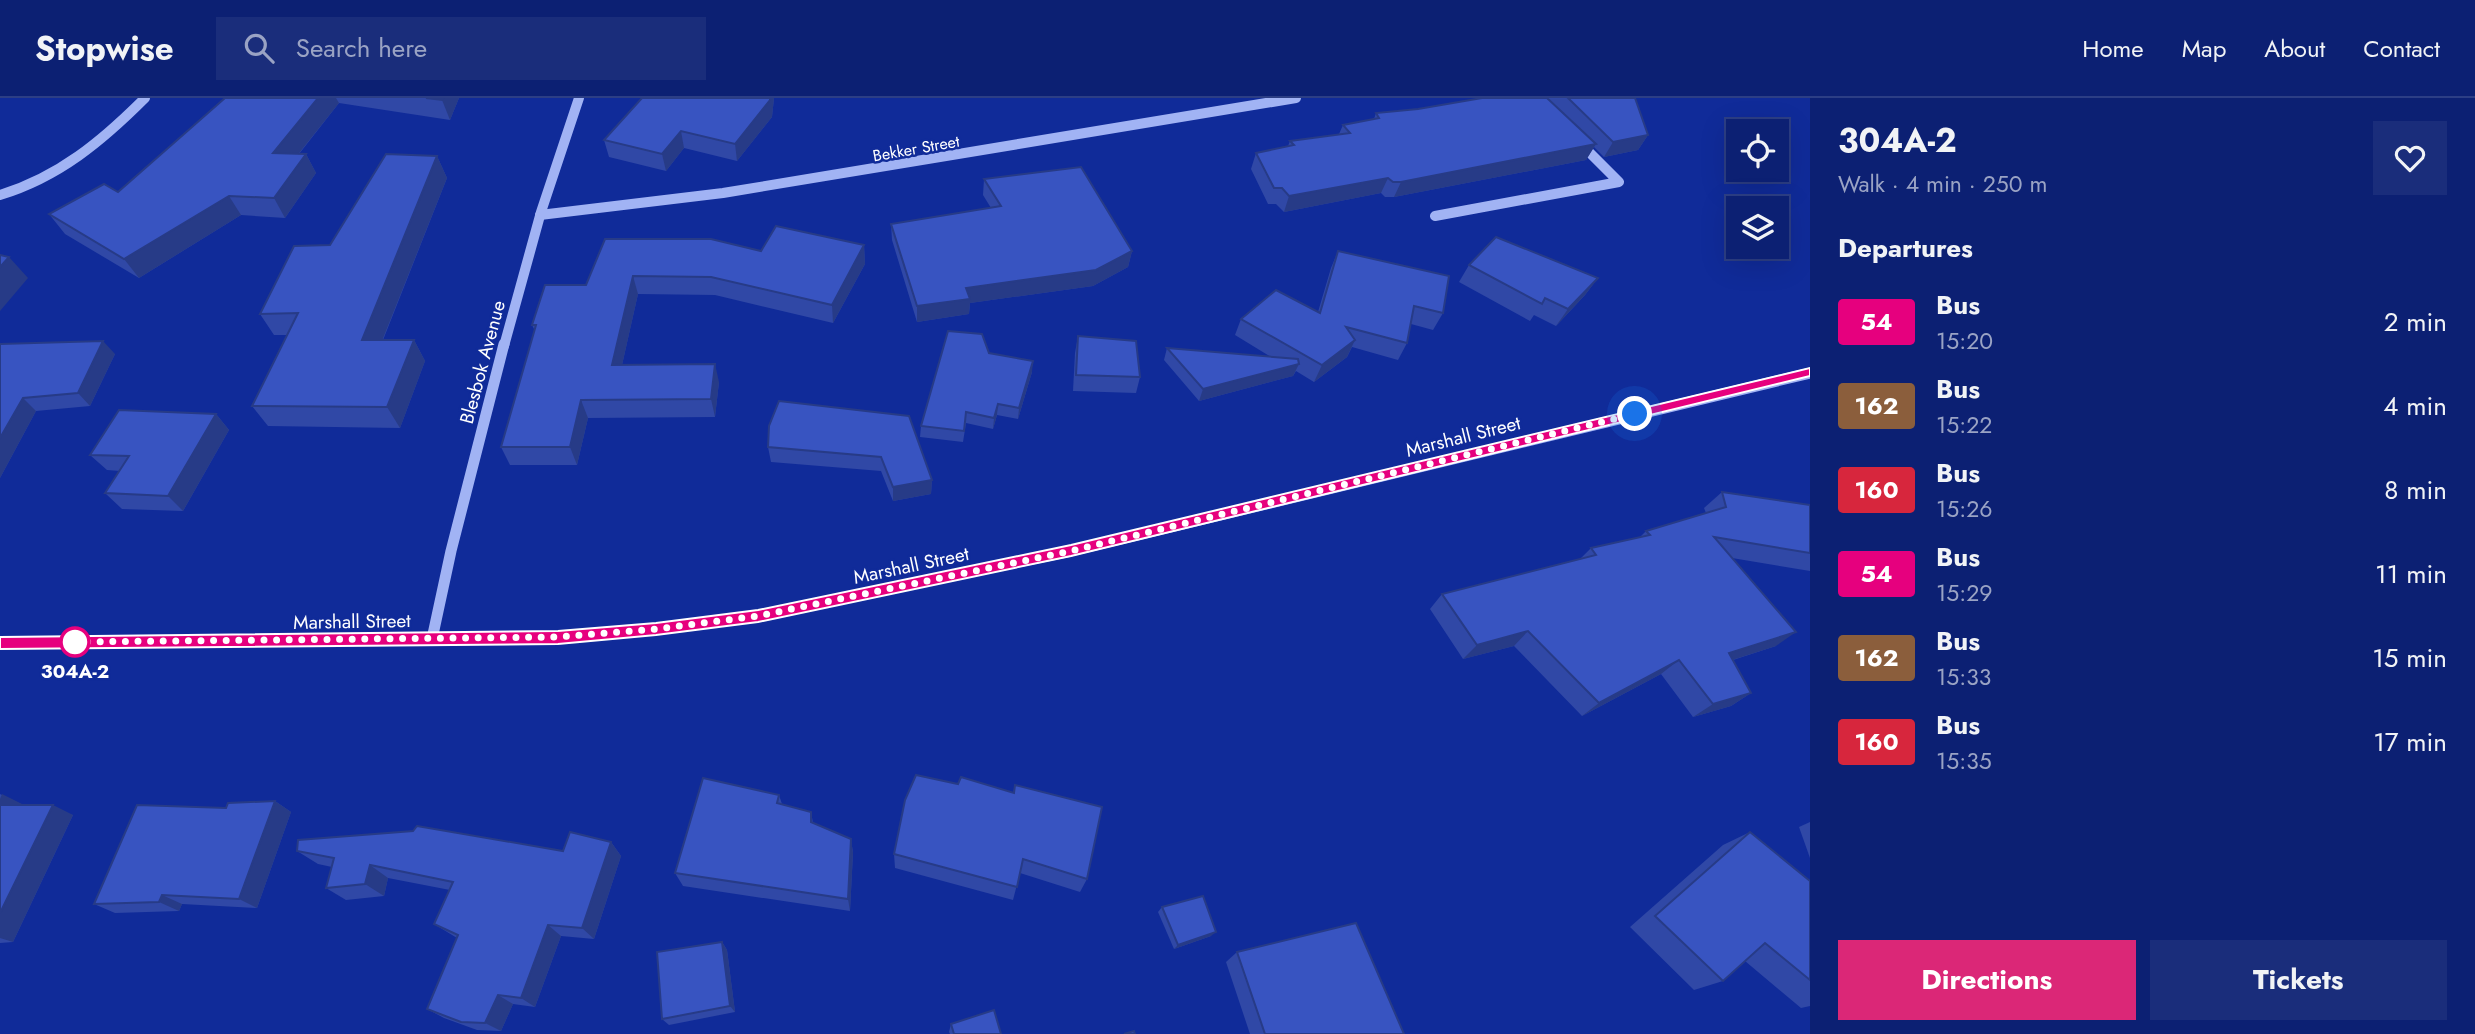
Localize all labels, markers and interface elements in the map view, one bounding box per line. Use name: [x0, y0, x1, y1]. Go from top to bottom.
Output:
search box: [216, 17, 706, 80]
text: Stopwise: [35, 25, 174, 72]
icon: search: [240, 29, 278, 67]
text: Search here: [296, 29, 427, 67]
text: Home: [2082, 31, 2144, 66]
text: Map: [2182, 31, 2226, 66]
text: About: [2264, 31, 2325, 66]
text: Contact: [2363, 31, 2440, 66]
text: 304A-2: [1838, 117, 1957, 164]
map controls: [1726, 119, 1789, 259]
button: locate: [1726, 119, 1789, 182]
button: heart: [2373, 121, 2447, 195]
street label: Bekker Street: [871, 130, 961, 167]
text: Walk · 4 min · 250 m: [1838, 167, 2047, 201]
button: layers: [1726, 196, 1789, 259]
text: Departures: [1838, 229, 1973, 267]
text: Bus: [1936, 286, 1980, 324]
street label: Blesbok Avenue: [453, 297, 512, 427]
text: 2 min: [2384, 303, 2447, 341]
text: 54: [1860, 304, 1893, 339]
text: 15:20: [1936, 324, 1993, 358]
text: Bus: [1936, 370, 1980, 408]
text: 4 min: [2383, 387, 2447, 425]
text: 162: [1854, 388, 1899, 423]
your location: [1617, 396, 1652, 431]
text: 15:22: [1936, 408, 1992, 442]
street label: Marshall Street: [1403, 409, 1524, 464]
text: Bus: [1936, 454, 1980, 492]
text: 8 min: [2384, 471, 2447, 509]
text: 160: [1854, 472, 1899, 507]
text: 15:26: [1936, 492, 1993, 526]
text: Bus: [1936, 538, 1980, 576]
street label: Marshall Street: [851, 540, 972, 591]
text: 11 min: [2375, 555, 2447, 593]
text: 54: [1860, 556, 1893, 591]
text: 15:29: [1936, 576, 1993, 610]
street label: Marshall Street: [293, 607, 411, 636]
text: Bus: [1936, 622, 1980, 660]
marker: 304A-2: [60, 627, 90, 657]
text: 15 min: [2372, 639, 2447, 677]
text: 162: [1854, 640, 1899, 675]
place label: 304A-2: [41, 658, 109, 685]
text: 15:33: [1936, 660, 1991, 694]
text: Bus: [1936, 706, 1980, 744]
text: 17 min: [2373, 723, 2447, 761]
text: 160: [1854, 724, 1899, 759]
text: 15:35: [1936, 744, 1992, 778]
button: Directions: [1838, 940, 2136, 1020]
button: Tickets: [2150, 940, 2447, 1020]

